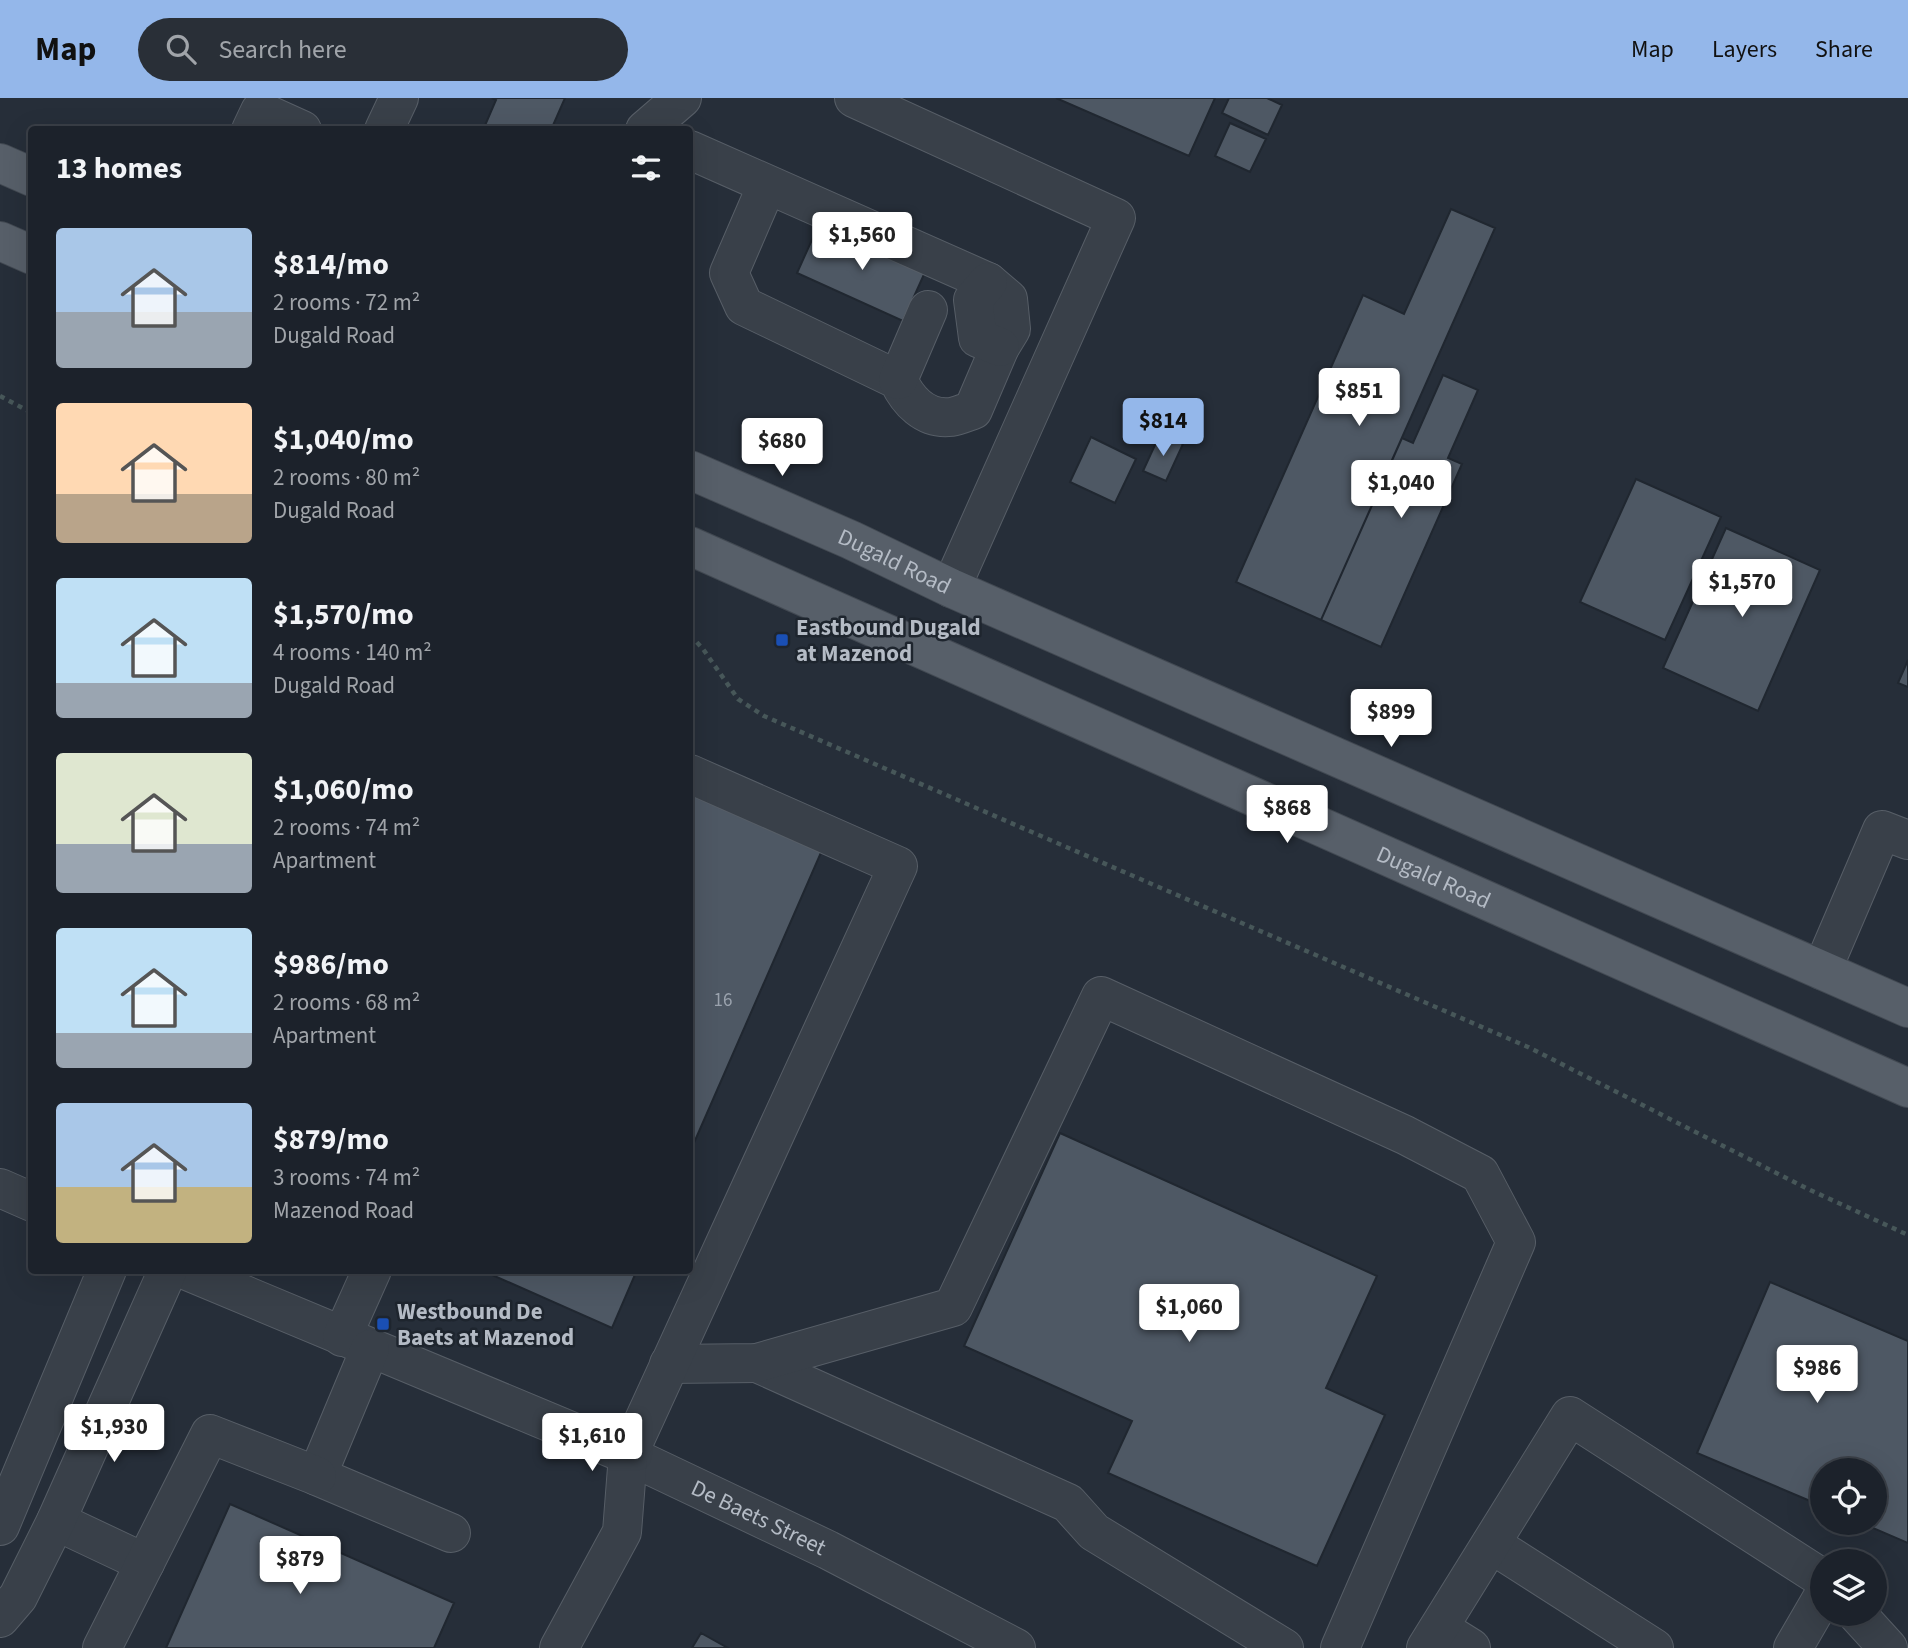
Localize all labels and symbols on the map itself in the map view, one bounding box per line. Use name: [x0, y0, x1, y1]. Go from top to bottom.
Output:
pin: $1,560: [805, 212, 919, 272]
pin: $851: [1318, 368, 1400, 428]
pin: $814: [1122, 398, 1204, 458]
pin: $680: [741, 418, 823, 478]
pin: $1,040: [1344, 460, 1458, 520]
street label: Dugald Road: [833, 520, 957, 602]
pin: $1,570: [1685, 560, 1799, 619]
place label: Eastbound Dugald at Mazenod: [796, 611, 981, 670]
marker: Eastbound Dugald at Mazenod: [774, 632, 790, 648]
pin: $899: [1350, 690, 1432, 749]
pin: $868: [1246, 786, 1328, 845]
street label: Dugald Road: [1371, 837, 1496, 917]
house number: 16: [714, 987, 732, 1014]
pin: $1,060: [1132, 1284, 1246, 1344]
place label: Westbound De Baets at Mazenod: [397, 1295, 574, 1354]
marker: Westbound De Baets at Mazenod: [375, 1316, 391, 1332]
pin: $986: [1776, 1346, 1858, 1405]
pin: $1,930: [57, 1404, 171, 1464]
pin: $1,610: [535, 1414, 649, 1473]
street label: De Baets Street: [686, 1471, 832, 1563]
pin: $879: [259, 1536, 341, 1596]

